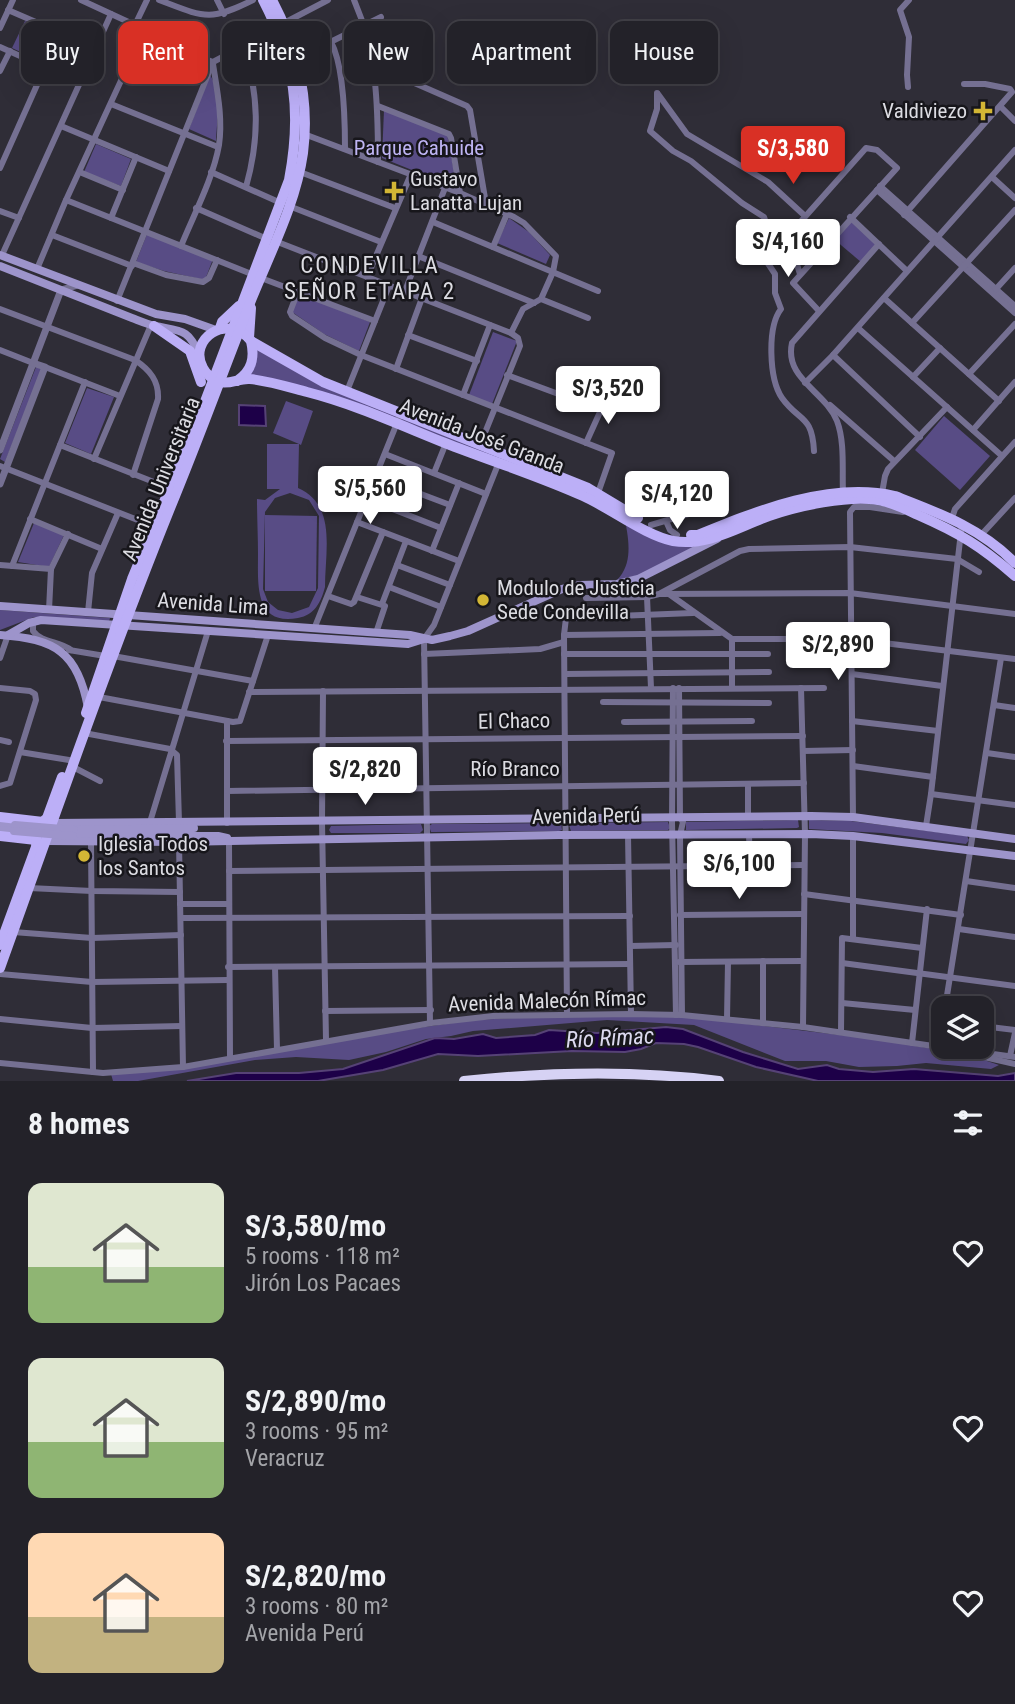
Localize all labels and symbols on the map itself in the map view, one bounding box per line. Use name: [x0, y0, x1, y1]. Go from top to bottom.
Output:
place label: Valdiviezo: [882, 99, 967, 123]
marker: Valdiviezo: [973, 101, 993, 121]
pin: S/3,580: [728, 127, 858, 186]
park label: Parque Cahuide: [354, 136, 484, 160]
place label: Gustavo Lanatta Lujan: [410, 167, 522, 215]
marker: Gustavo Lanatta Lujan: [384, 181, 404, 201]
pin: S/4,160: [723, 219, 853, 279]
district label: CONDEVILLA SEÑOR ETAPA 2: [284, 252, 456, 305]
pin: S/3,520: [543, 366, 673, 426]
street label: Avenida Universitaria: [117, 394, 205, 564]
street label: Avenida José Granda: [396, 394, 568, 478]
pin: S/5,560: [305, 466, 435, 526]
pin: S/4,120: [612, 472, 742, 531]
place label: Modulo de Justicia Sede Condevilla: [497, 576, 655, 624]
street label: Avenida Lima: [157, 588, 269, 620]
marker: Modulo de Justicia Sede Condevilla: [475, 592, 491, 608]
pin: S/2,890: [773, 622, 903, 682]
street label: El Chaco: [478, 708, 550, 734]
pin: S/2,820: [300, 748, 430, 807]
street label: Río Branco: [470, 757, 560, 781]
street label: Avenida Perú: [532, 803, 640, 829]
place label: Iglesia Todos los Santos: [98, 832, 208, 880]
pin: S/6,100: [674, 842, 804, 901]
marker: Iglesia Todos los Santos: [76, 848, 92, 864]
street label: Avenida Malecón Rímac: [448, 986, 646, 1016]
water label: Río Rímac: [565, 1022, 655, 1054]

